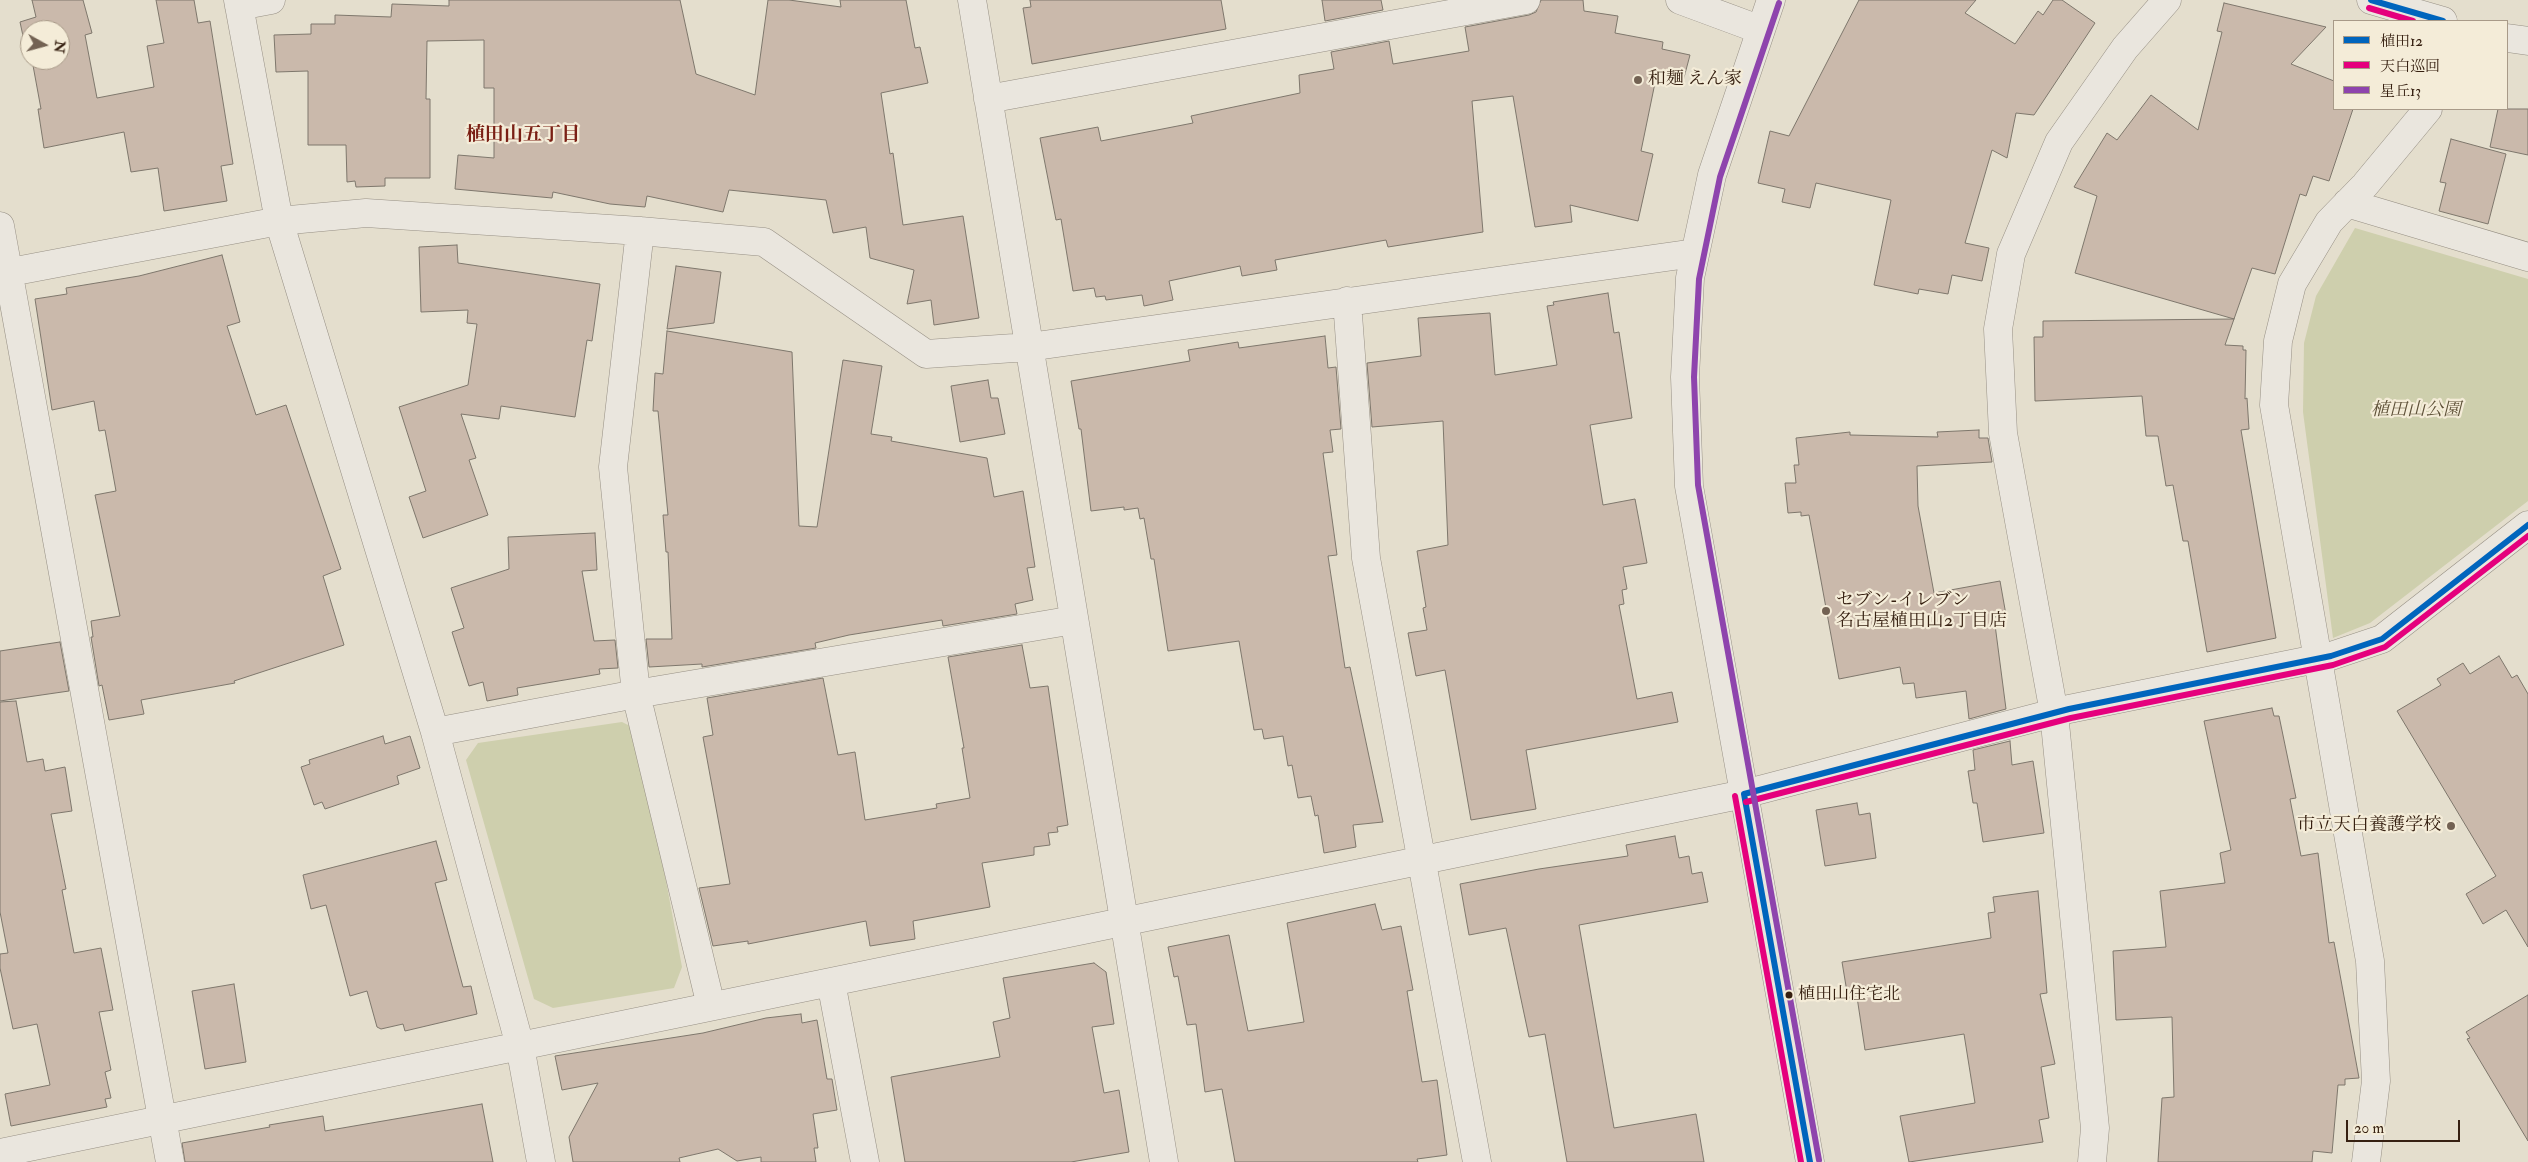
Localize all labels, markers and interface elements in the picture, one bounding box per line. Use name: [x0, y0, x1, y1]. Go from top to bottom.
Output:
north arrow: [20, 20, 70, 70]
legend: [2333, 20, 2508, 110]
text: 植田12: [2380, 32, 2423, 51]
text: N: [50, 39, 69, 54]
text: 天白巡回: [2380, 57, 2440, 76]
place label: 和麺 えん家: [1648, 69, 1742, 91]
marker: 和麺 えん家: [1632, 74, 1644, 86]
text: 星丘13: [2380, 82, 2421, 101]
district label: 植田山五丁目: [466, 125, 580, 147]
park label: 植田山公園: [2371, 400, 2461, 422]
place label: セブン-イレブン 名古屋植田山2丁目店: [1836, 590, 2007, 632]
marker: セブン-イレブン 名古屋植田山2丁目店: [1820, 605, 1832, 617]
place label: 市立天白養護学校: [2297, 815, 2441, 837]
marker: 市立天白養護学校: [2445, 820, 2457, 832]
place label: 植田山住宅北: [1798, 985, 1900, 1005]
marker: 植田山住宅北: [1784, 990, 1794, 1000]
scale bar: [2348, 1110, 2462, 1142]
text: 20 m: [2354, 1119, 2384, 1138]

